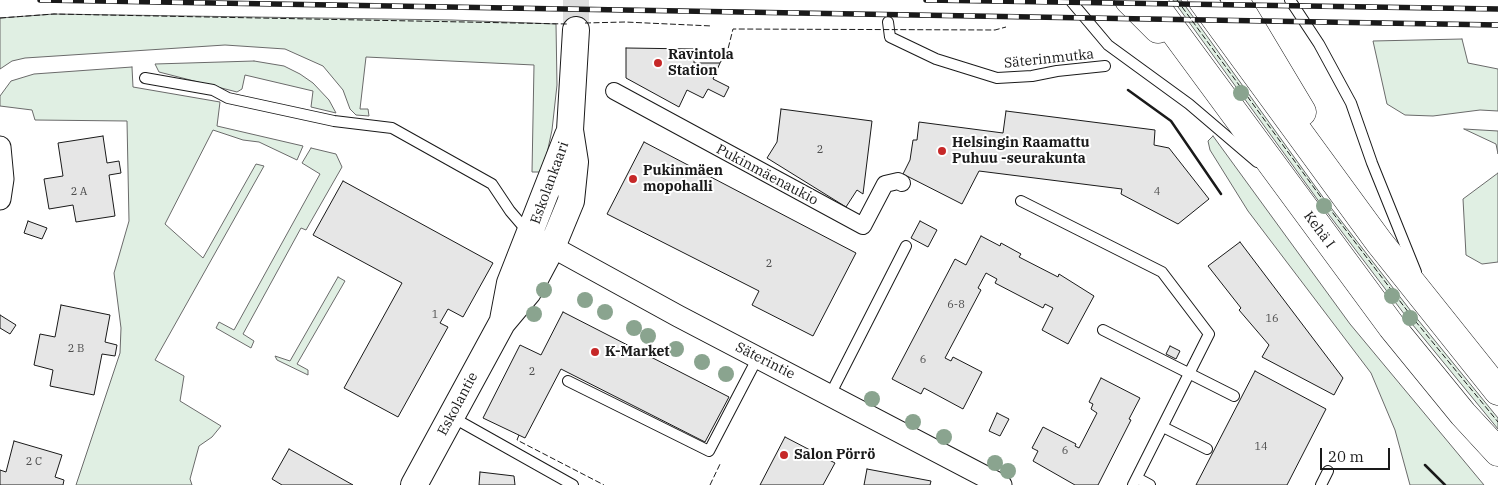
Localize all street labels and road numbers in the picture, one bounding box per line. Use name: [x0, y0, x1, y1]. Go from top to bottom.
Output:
street label: Säterinmutka: [1003, 46, 1095, 72]
street label: Eskolankaari: [527, 139, 573, 227]
street label: Pukinmäenaukio: [713, 141, 821, 209]
street label: Kehä I: [1300, 208, 1338, 252]
street label: Säterintie: [732, 339, 798, 383]
street label: Eskolantie: [434, 369, 482, 439]

